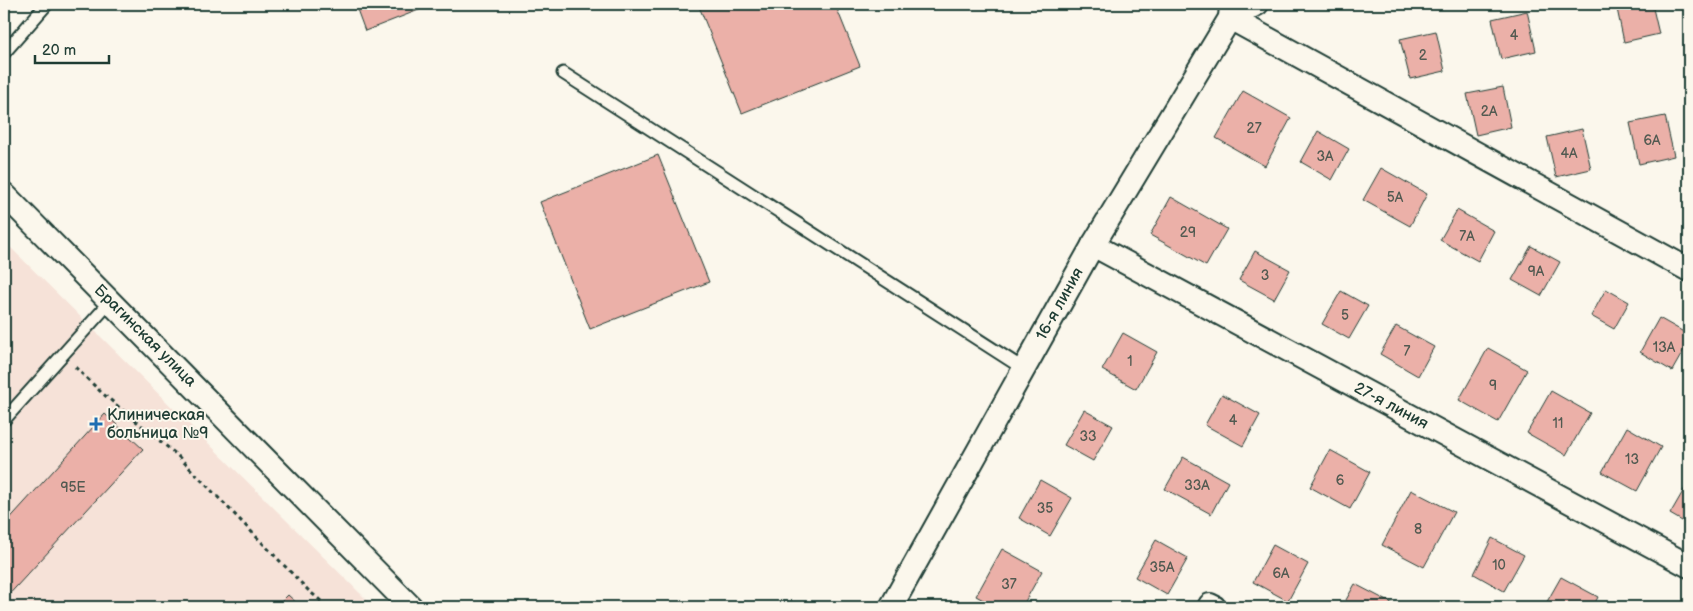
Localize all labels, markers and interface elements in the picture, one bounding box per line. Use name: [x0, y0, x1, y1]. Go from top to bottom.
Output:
house number: 4: [1510, 27, 1519, 44]
scale bar: [35, 32, 109, 64]
text: 20 m: [42, 41, 76, 60]
house number: 2: [1419, 47, 1428, 64]
house number: 2А: [1481, 103, 1498, 120]
house number: 27: [1246, 120, 1262, 137]
house number: 6А: [1643, 132, 1661, 149]
house number: 4А: [1560, 145, 1578, 162]
house number: 3А: [1316, 148, 1334, 165]
house number: 5А: [1387, 189, 1404, 206]
house number: 29: [1180, 224, 1196, 241]
house number: 7А: [1459, 228, 1475, 245]
house number: 9А: [1528, 263, 1545, 280]
street label: 16-я линия: [1032, 264, 1088, 344]
house number: 3: [1261, 267, 1269, 284]
street label: Брагинская улица: [90, 281, 200, 391]
house number: 5: [1341, 307, 1349, 324]
house number: 13А: [1653, 339, 1676, 356]
house number: 7: [1404, 343, 1411, 360]
house number: 1: [1127, 353, 1133, 370]
house number: 9: [1489, 377, 1497, 394]
street label: 27-я линия: [1351, 379, 1431, 434]
place label: Клиническая больница №9: [107, 406, 209, 443]
house number: 4: [1229, 412, 1238, 429]
house number: 11: [1553, 415, 1563, 432]
marker: Клиническая больница №9: [89, 417, 103, 431]
house number: 33: [1079, 428, 1097, 445]
house number: 13: [1625, 451, 1639, 468]
house number: 6: [1336, 472, 1345, 489]
house number: 33А: [1184, 477, 1210, 494]
house number: 95Е: [60, 479, 86, 496]
house number: 35: [1037, 500, 1053, 517]
house number: 8: [1414, 521, 1422, 538]
house number: 10: [1492, 557, 1506, 574]
house number: 35А: [1149, 559, 1175, 576]
house number: 6А: [1272, 565, 1290, 582]
house number: 37: [1001, 576, 1017, 593]

